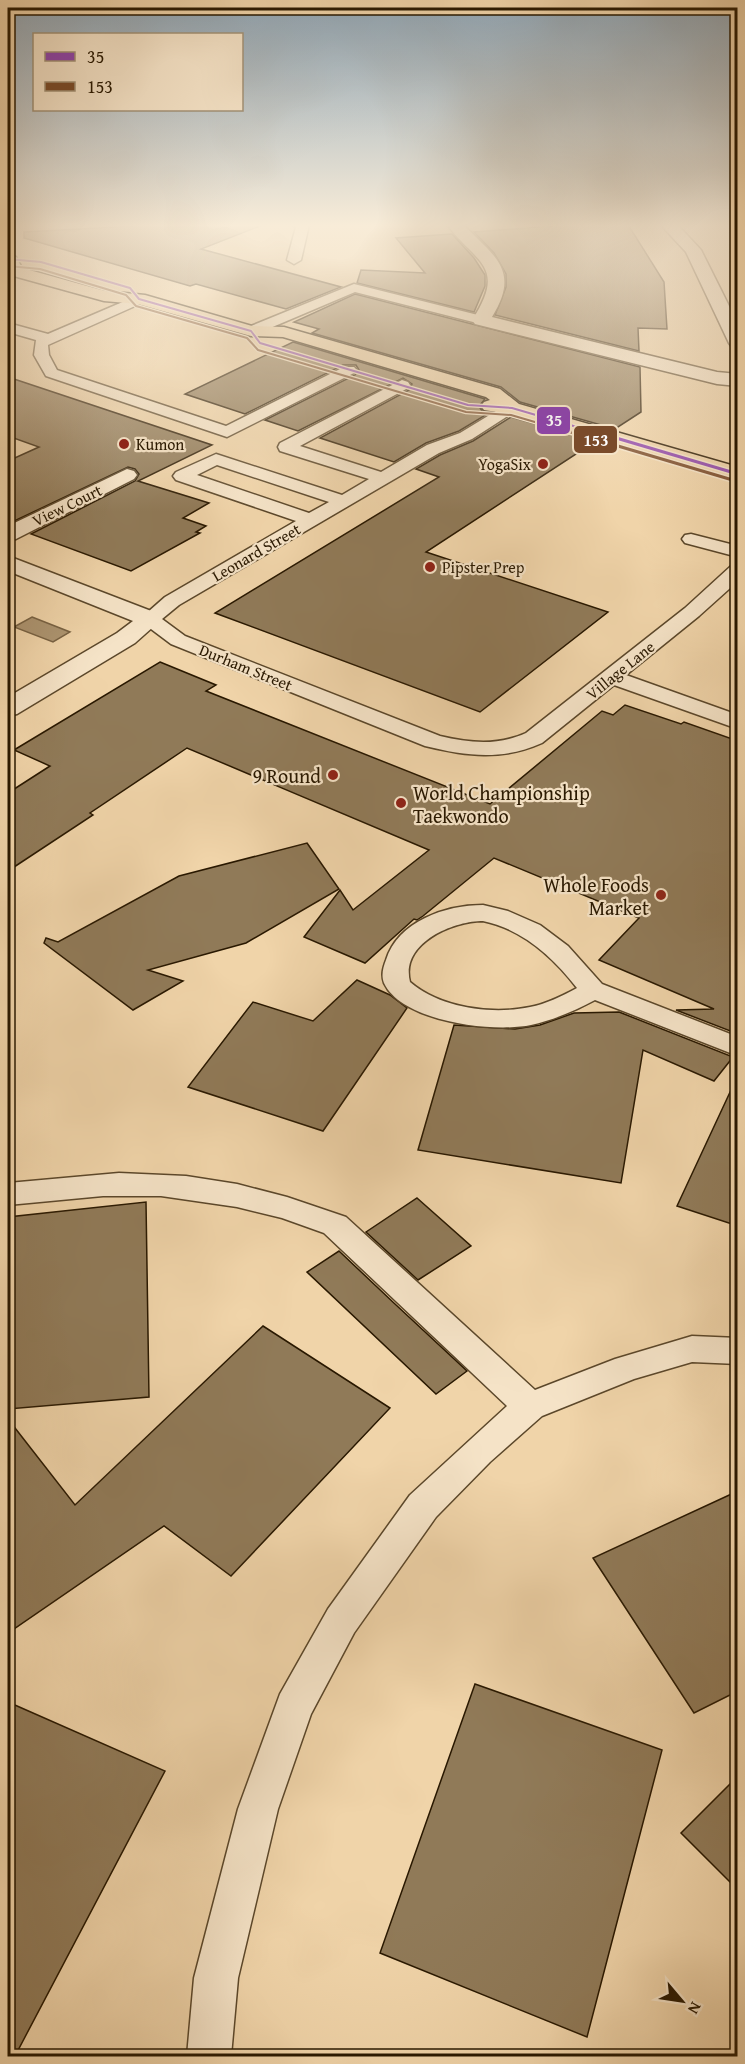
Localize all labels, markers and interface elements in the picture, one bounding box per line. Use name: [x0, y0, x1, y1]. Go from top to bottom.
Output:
legend: [33, 33, 243, 111]
text: 35: [87, 43, 104, 70]
text: 153: [87, 73, 113, 100]
line badge: 35: [536, 406, 571, 435]
text: 35: [546, 408, 562, 432]
line badge: 153: [573, 425, 618, 454]
text: 153: [584, 428, 608, 452]
place label: Kumon: [136, 432, 184, 456]
marker: Kumon: [117, 437, 131, 451]
place label: YogaSix: [478, 452, 532, 476]
marker: YogaSix: [536, 457, 550, 471]
street label: View Court: [28, 478, 106, 532]
street label: Leonard Street: [207, 517, 305, 587]
place label: Pipster Prep: [442, 555, 525, 579]
marker: Pipster Prep: [423, 560, 437, 574]
street label: Village Lane: [580, 635, 660, 705]
street label: Durham Street: [196, 637, 297, 697]
place label: 9 Round: [253, 761, 321, 790]
marker: 9 Round: [326, 768, 340, 782]
place label: World Championship Taekwondo: [413, 778, 590, 830]
marker: World Championship Taekwondo: [394, 796, 408, 810]
place label: Whole Foods Market: [543, 870, 649, 922]
marker: Whole Foods Market: [654, 888, 668, 902]
north arrow: [652, 1971, 712, 2031]
text: N: [682, 1998, 708, 2019]

